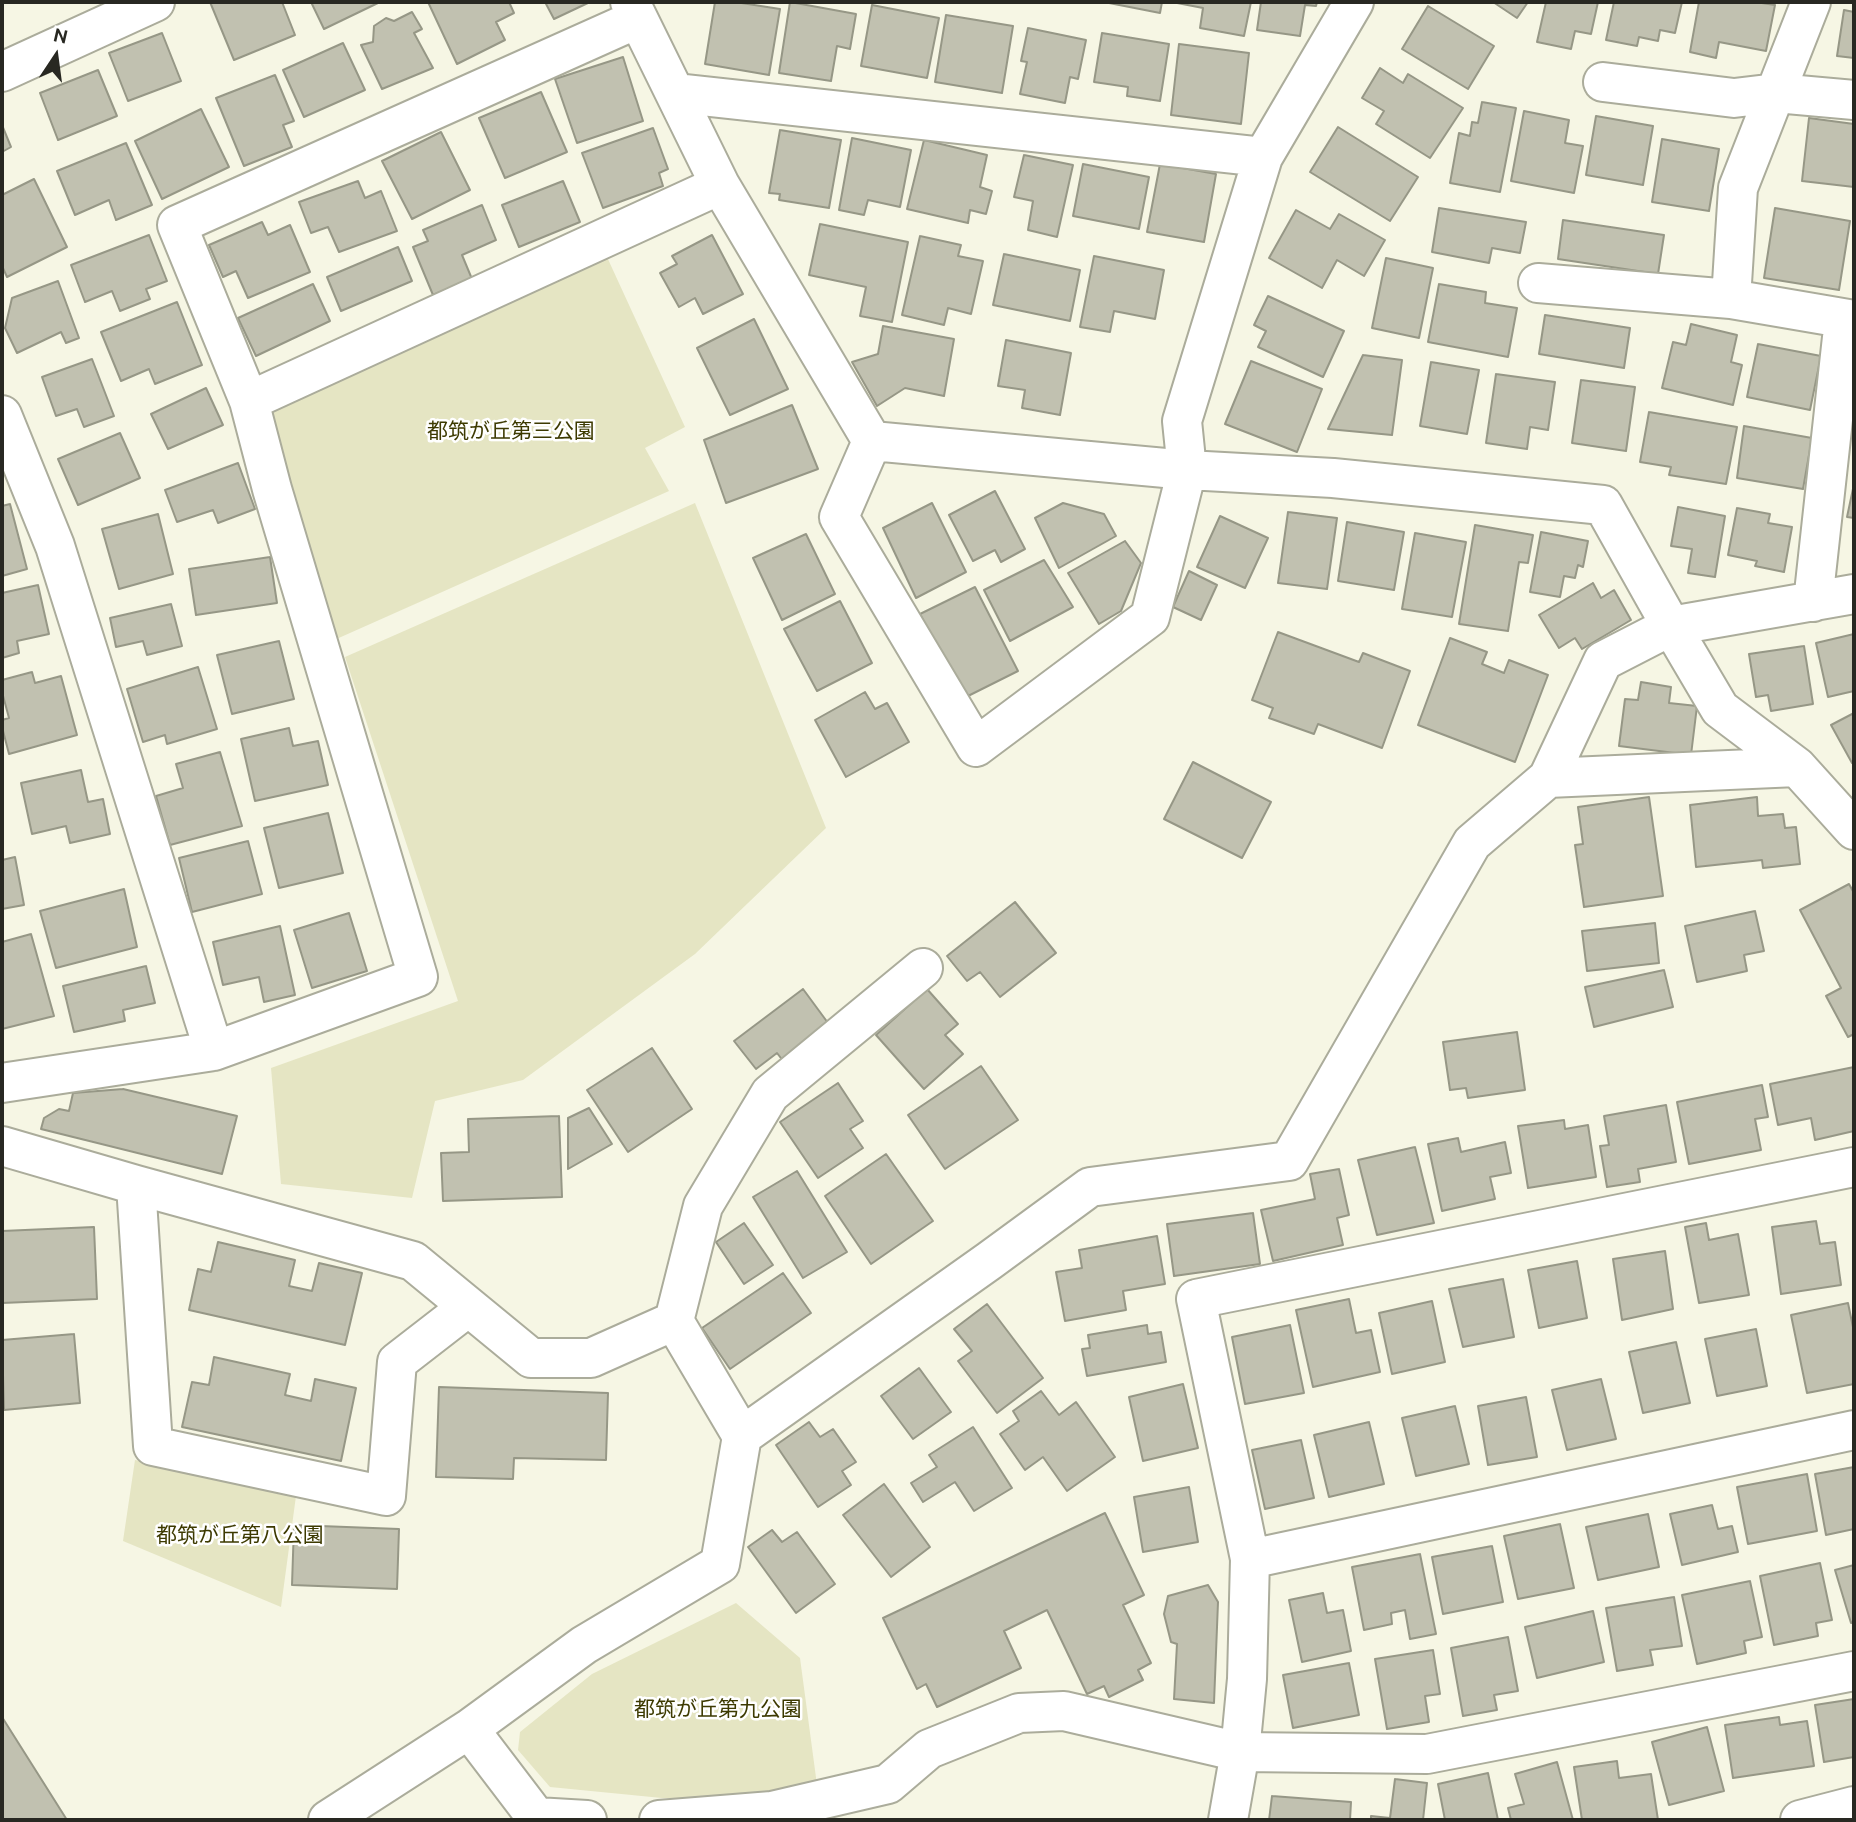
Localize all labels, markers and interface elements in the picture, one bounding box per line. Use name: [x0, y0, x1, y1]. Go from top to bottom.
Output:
north arrow: [21, 21, 91, 91]
text: N: [51, 23, 70, 48]
park label: 都筑が丘第三公園: [427, 418, 595, 444]
park label: 都筑が丘第八公園: [156, 1522, 324, 1548]
park label: 都筑が丘第九公園: [634, 1696, 802, 1722]

